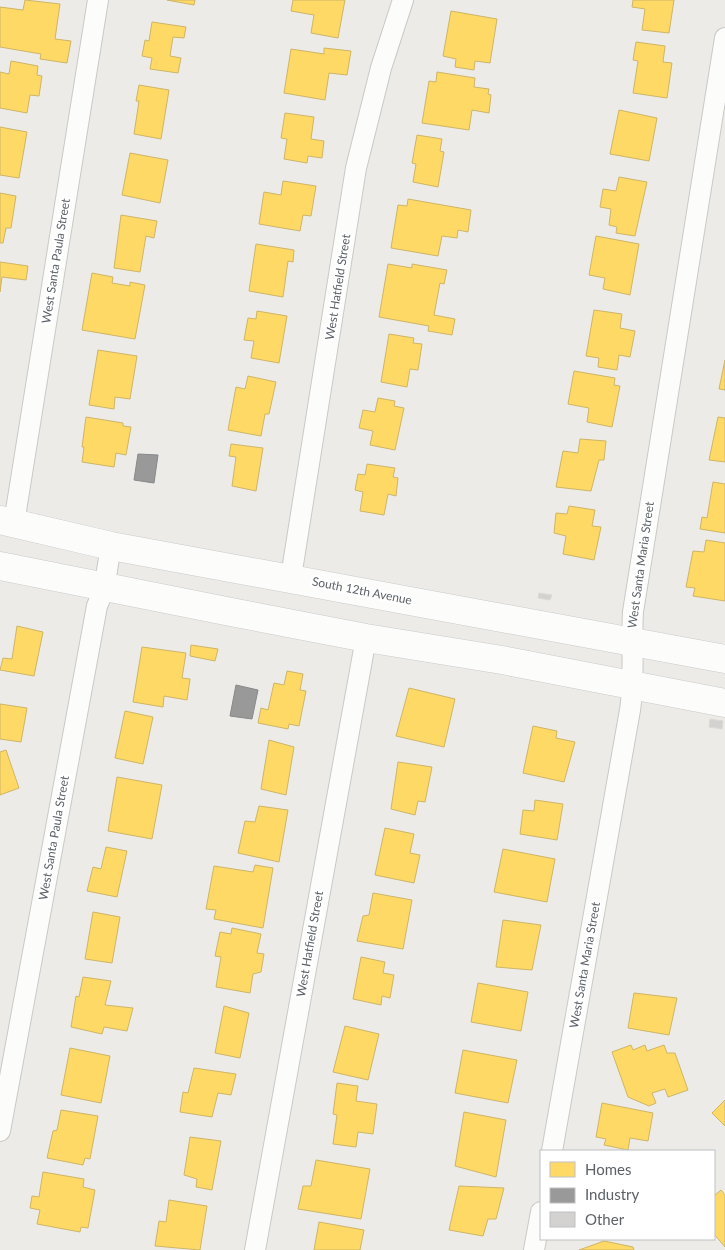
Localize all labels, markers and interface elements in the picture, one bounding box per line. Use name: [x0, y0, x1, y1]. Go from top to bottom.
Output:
street label: West Santa Paula Street: [38, 197, 73, 324]
street label: West Hatfield Street: [322, 232, 353, 341]
street label: West Santa Maria Street: [624, 500, 657, 629]
street label: South 12th Avenue: [311, 573, 413, 608]
street label: West Santa Paula Street: [35, 774, 72, 901]
street label: West Hatfield Street: [293, 889, 326, 998]
street label: West Santa Maria Street: [566, 900, 603, 1029]
legend: [540, 1150, 715, 1240]
text: Homes: [585, 1160, 631, 1178]
text: Industry: [585, 1185, 640, 1203]
text: Other: [585, 1210, 625, 1228]

